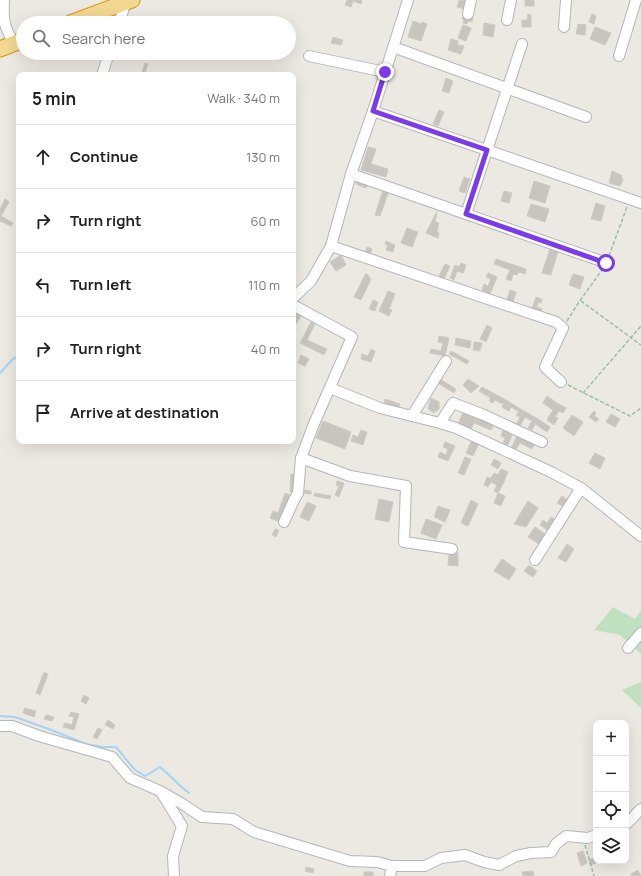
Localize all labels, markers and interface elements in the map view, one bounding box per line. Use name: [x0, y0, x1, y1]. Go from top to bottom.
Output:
search box: [16, 16, 296, 60]
icon: search: [30, 27, 52, 49]
text: Search here: [62, 28, 145, 49]
route end: [376, 63, 394, 81]
text: 5 min: [32, 87, 76, 110]
text: Walk · 340 m: [207, 89, 280, 107]
icon: ahead: [32, 146, 54, 168]
text: Continue: [70, 146, 138, 167]
text: 130 m: [246, 148, 280, 166]
icon: right: [32, 210, 54, 232]
text: Turn right: [70, 210, 141, 231]
text: 60 m: [250, 212, 280, 230]
route start: [597, 254, 615, 272]
icon: left: [32, 274, 54, 296]
text: Turn left: [70, 274, 132, 295]
text: 110 m: [248, 276, 280, 294]
icon: right: [32, 338, 54, 360]
text: Turn right: [70, 338, 141, 359]
text: 40 m: [251, 340, 280, 358]
icon: arrive: [32, 402, 54, 424]
text: Arrive at destination: [70, 402, 219, 423]
map controls: [593, 720, 629, 864]
button: +: [593, 720, 629, 756]
button: −: [593, 756, 629, 792]
button: locate: [593, 792, 629, 828]
button: layers: [593, 828, 629, 864]

